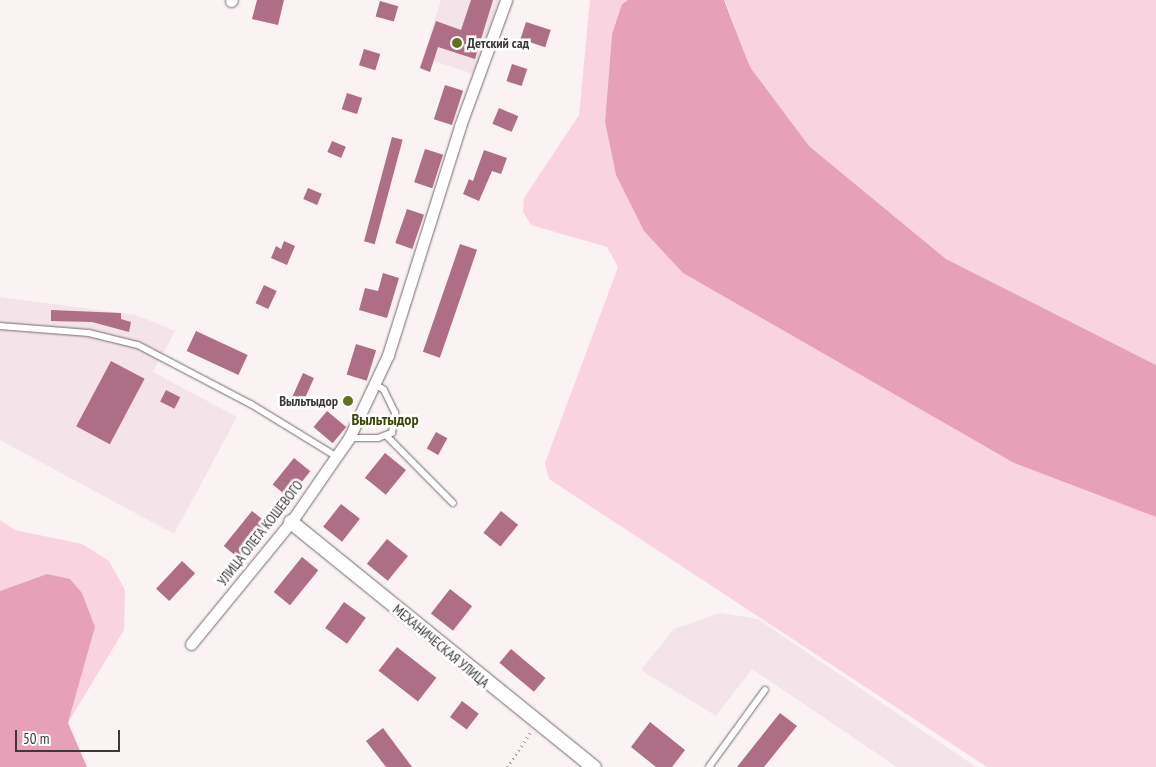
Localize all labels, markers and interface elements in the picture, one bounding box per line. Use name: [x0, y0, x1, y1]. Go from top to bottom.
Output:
place label: Детский сад: [467, 35, 529, 51]
marker: Детский сад: [451, 37, 463, 49]
place label: Выльтыдор: [279, 393, 338, 409]
marker: Выльтыдор: [342, 395, 354, 407]
district label: Выльтыдор: [351, 409, 419, 429]
street label: УЛИЦА ОЛЕГА КОШЕВОГО: [214, 477, 306, 589]
street label: МЕХАНИЧЕСКАЯ УЛИЦА: [389, 601, 493, 691]
scale bar: [18, 720, 122, 752]
text: 50 m: [23, 729, 49, 748]

